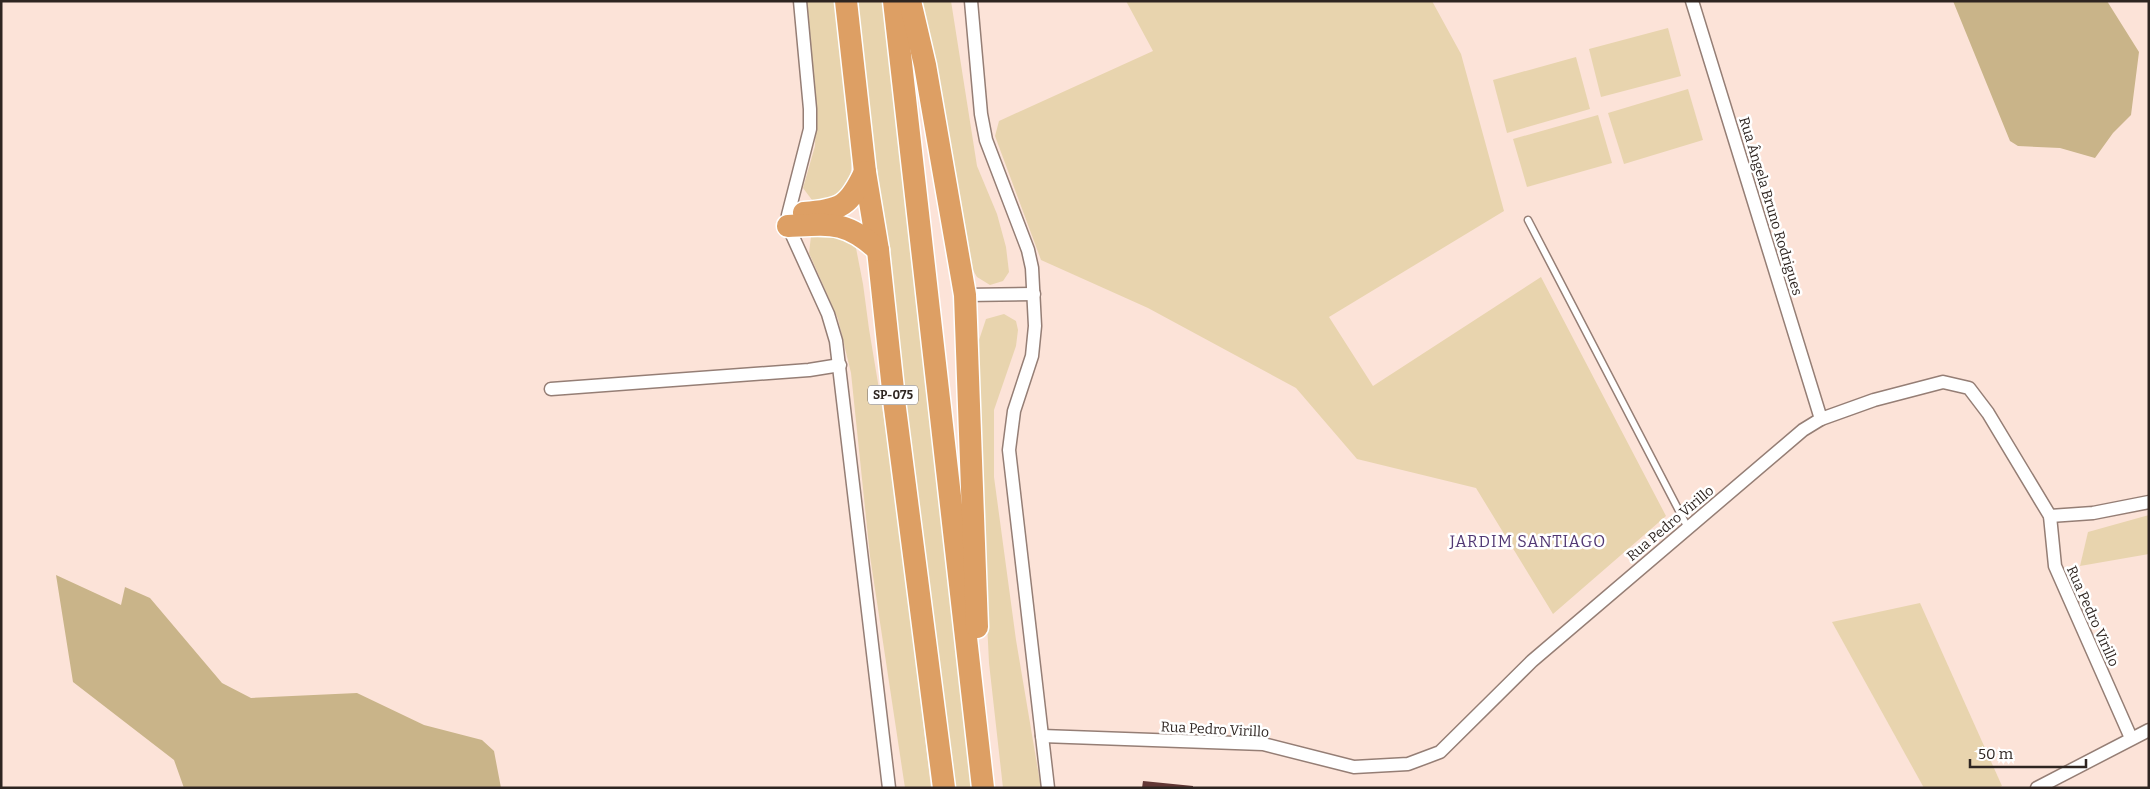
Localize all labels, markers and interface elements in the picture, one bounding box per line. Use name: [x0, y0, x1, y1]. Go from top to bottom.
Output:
street label: Rua Ângela Bruno Rodrigues: [1735, 115, 1807, 297]
road number: SP-075: [868, 386, 918, 404]
street label: Rua Pedro Virillo: [1623, 482, 1717, 565]
district label: JARDIM SANTIAGO: [1449, 532, 1606, 551]
street label: Rua Pedro Virillo: [2063, 563, 2122, 669]
street label: Rua Pedro Virillo: [1160, 718, 1270, 741]
scale bar: [1970, 736, 2086, 768]
text: 50 m: [1978, 745, 2014, 763]

